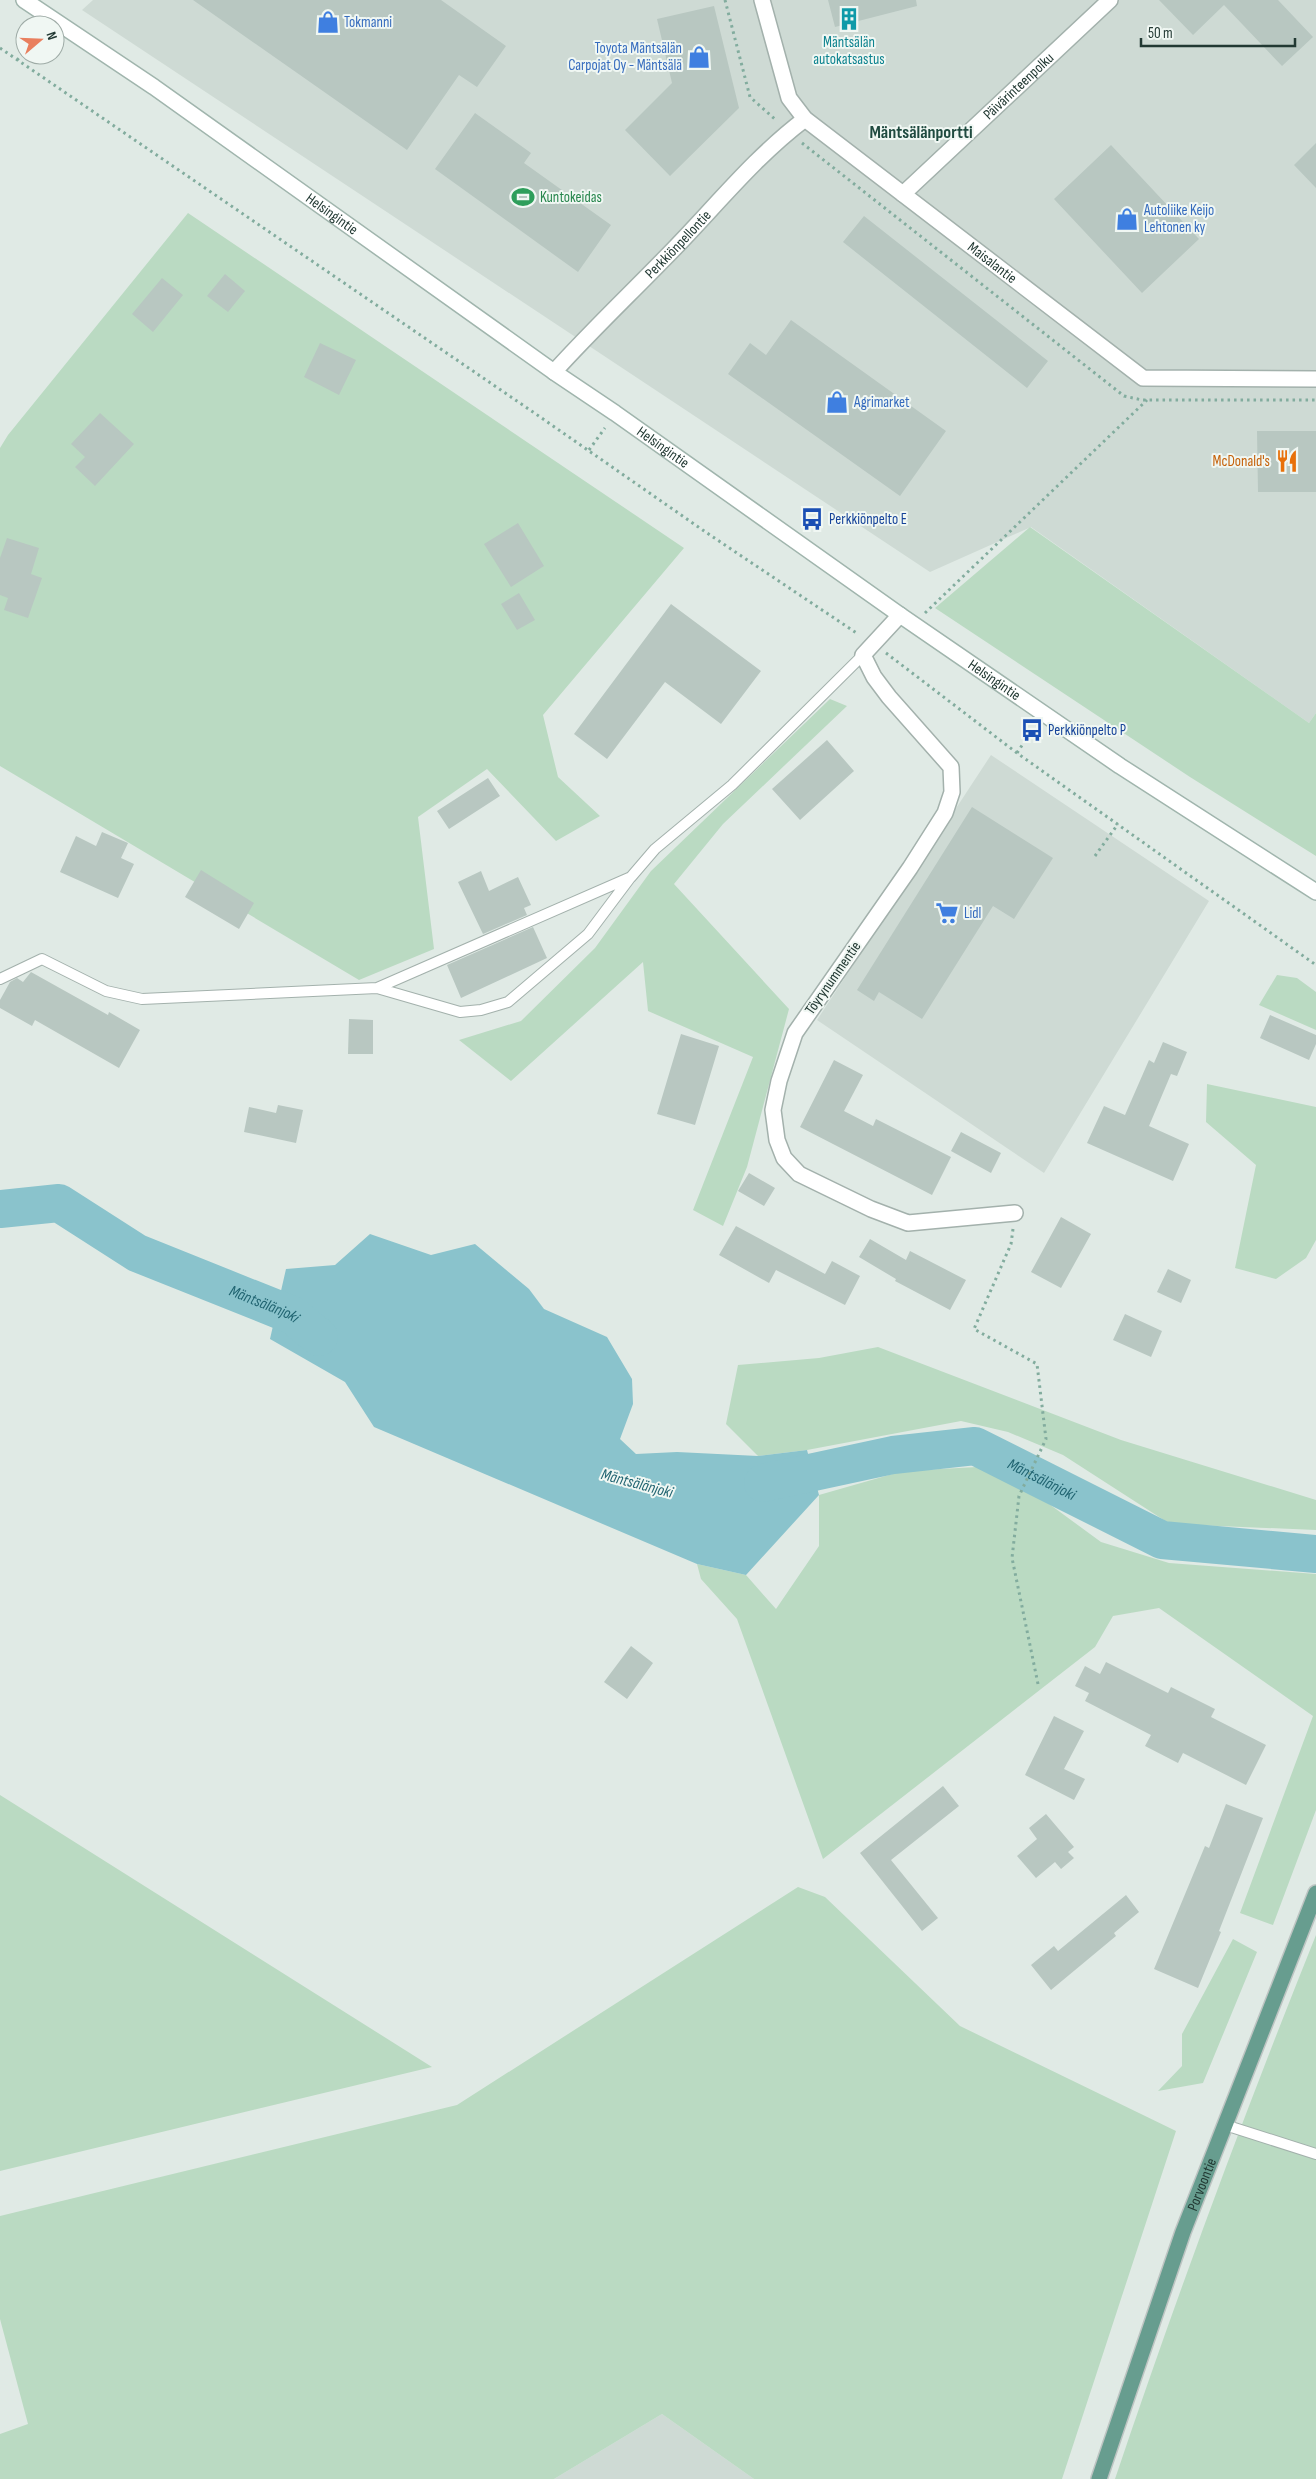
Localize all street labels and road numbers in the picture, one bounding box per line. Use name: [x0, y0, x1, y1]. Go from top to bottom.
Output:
street label: Päivärinteenpolku: [979, 48, 1058, 124]
street label: Helsingintie: [302, 189, 362, 239]
street label: Perkkiönpellontie: [641, 206, 715, 282]
street label: Maisalantie: [964, 238, 1021, 287]
street label: Helsingintie: [633, 422, 693, 472]
street label: Helsingintie: [964, 655, 1025, 705]
street label: Töyrynummentie: [801, 938, 865, 1018]
street label: Porvoontie: [1183, 2155, 1221, 2214]

